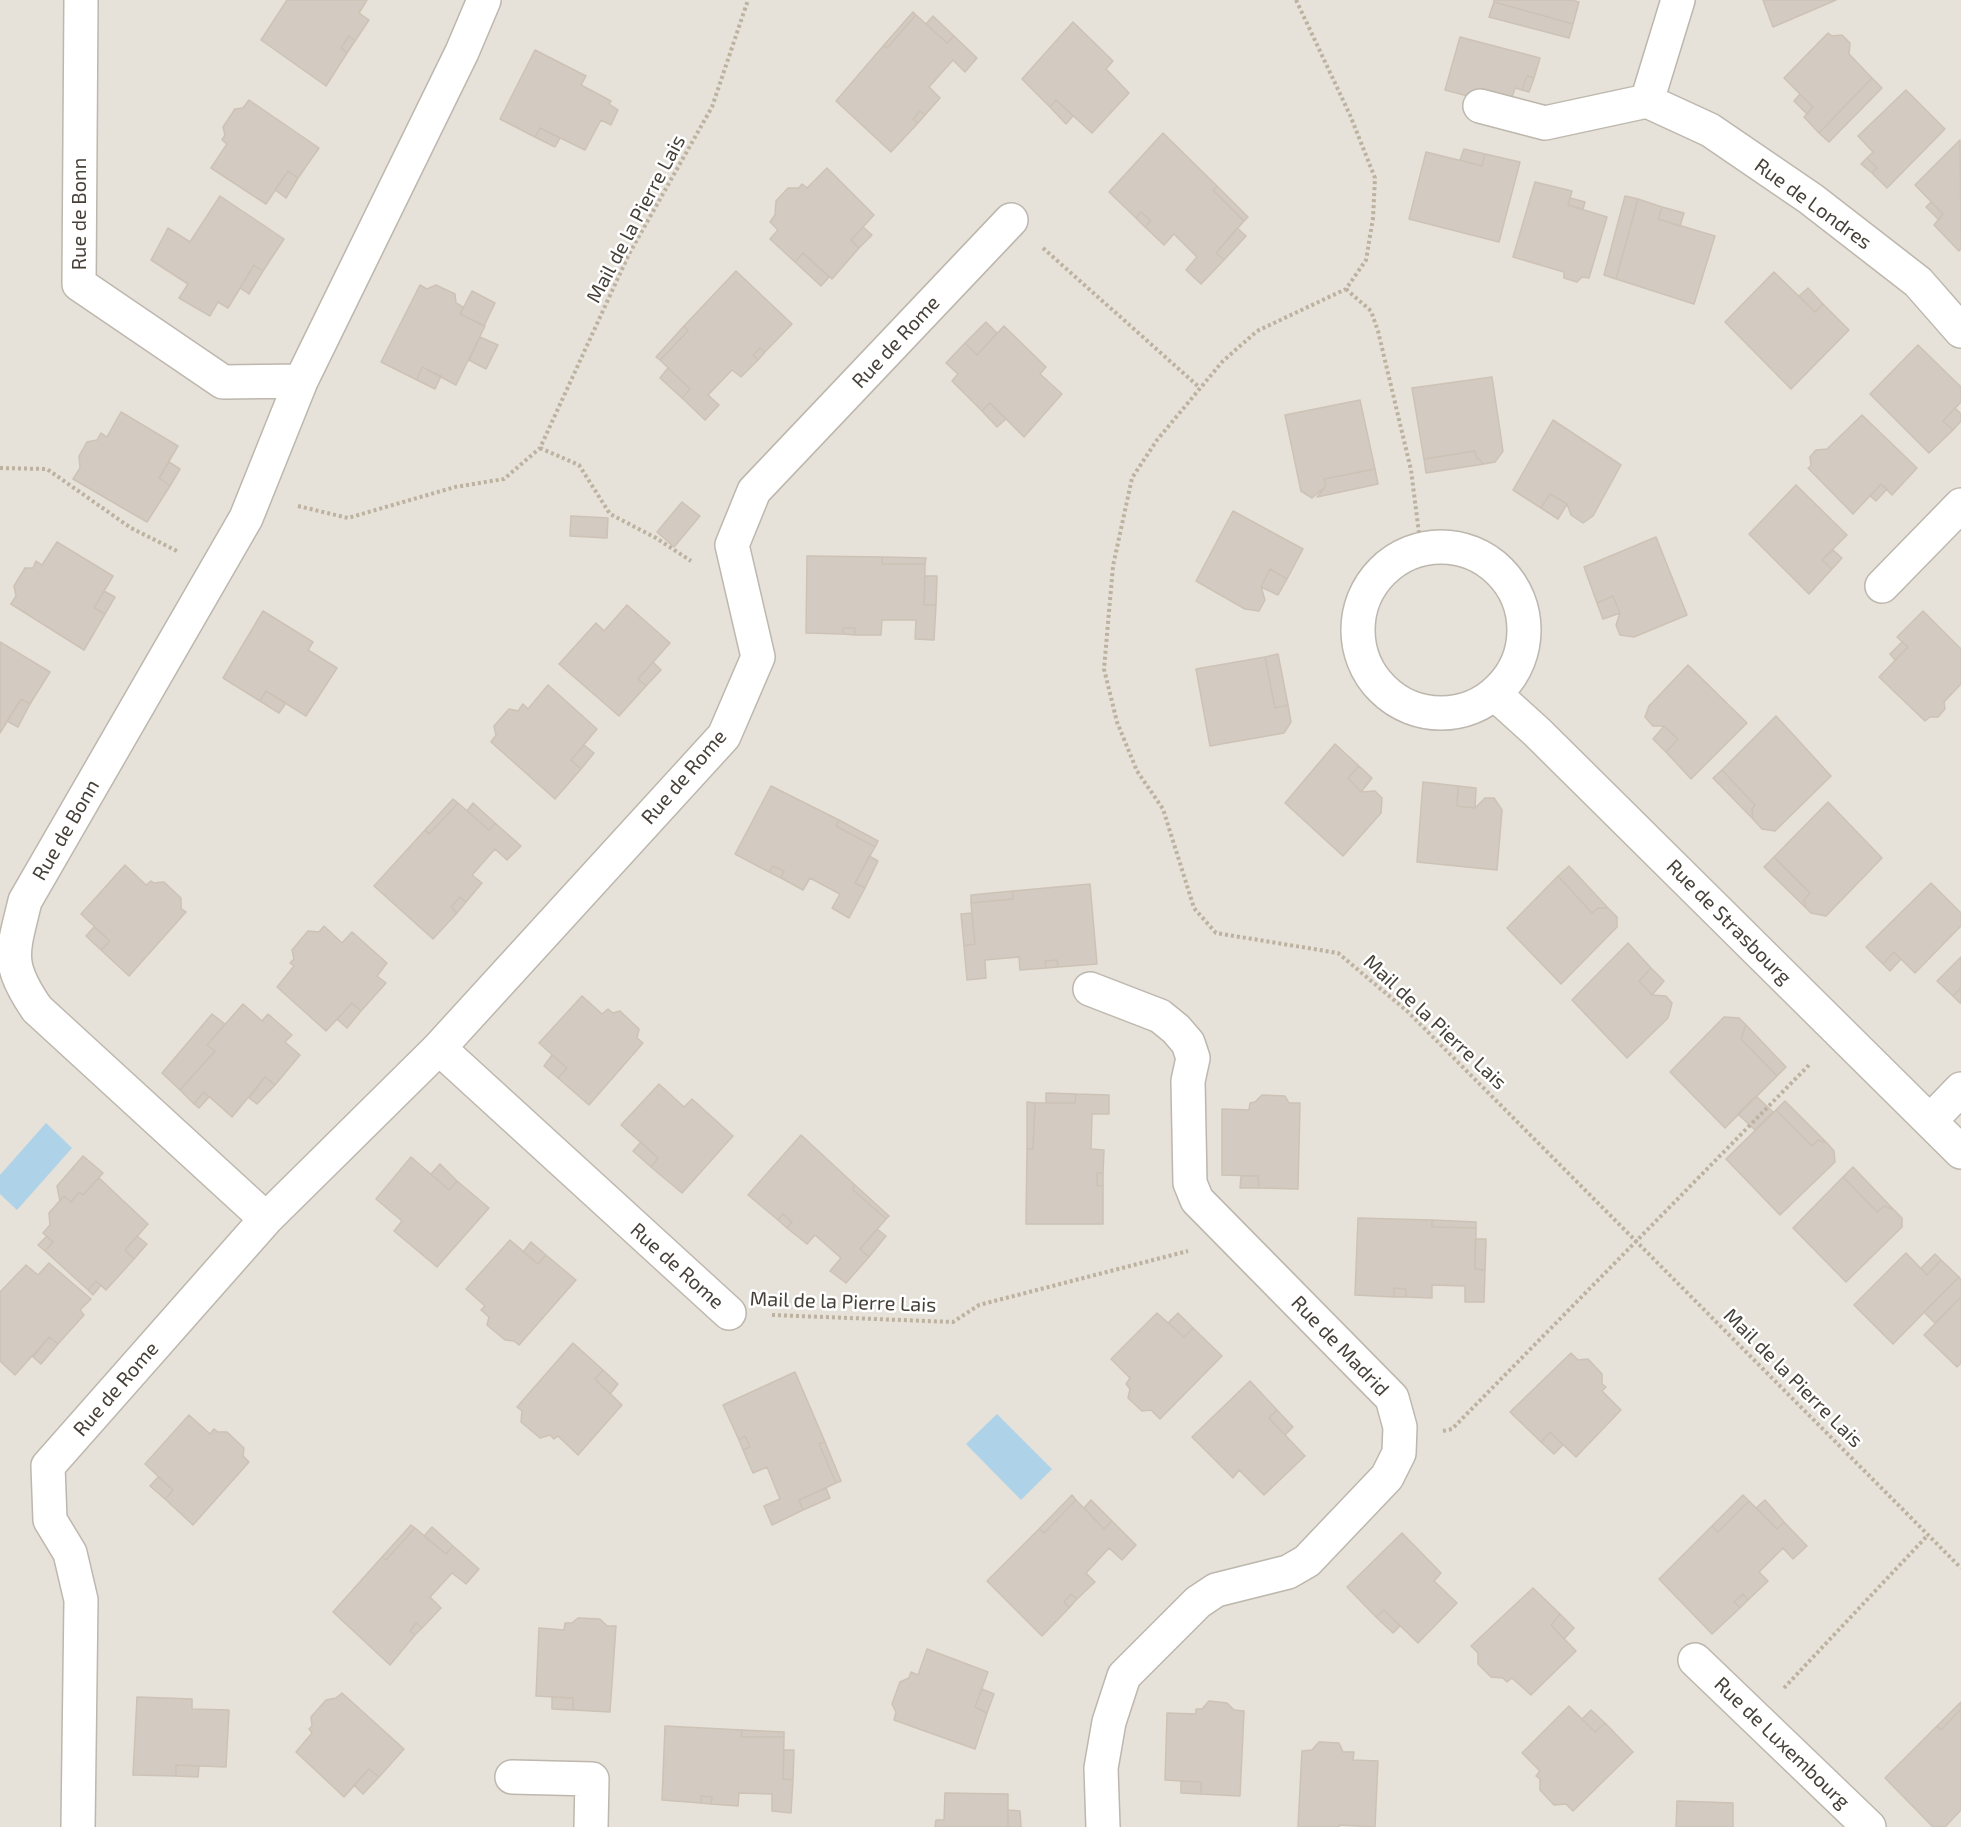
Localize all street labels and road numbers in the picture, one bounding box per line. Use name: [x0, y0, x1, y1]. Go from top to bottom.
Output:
street label: Mail de la Pierre Lais: [582, 131, 690, 307]
street label: Rue de Londres: [1750, 153, 1876, 255]
street label: Rue de Bonn: [67, 158, 91, 270]
street label: Rue de Rome: [847, 291, 945, 393]
street label: Rue de Rome: [636, 725, 732, 829]
street label: Rue de Bonn: [27, 775, 105, 885]
street label: Rue de Strasbourg: [1662, 855, 1796, 989]
street label: Mail de la Pierre Lais: [1359, 950, 1511, 1094]
street label: Rue de Rome: [625, 1218, 729, 1314]
street label: Mail de la Pierre Lais: [749, 1287, 937, 1317]
street label: Rue de Madrid: [1286, 1291, 1394, 1401]
street label: Mail de la Pierre Lais: [1718, 1303, 1868, 1453]
street label: Rue de Rome: [68, 1337, 164, 1441]
street label: Rue de Luxembourg: [1709, 1672, 1855, 1814]

